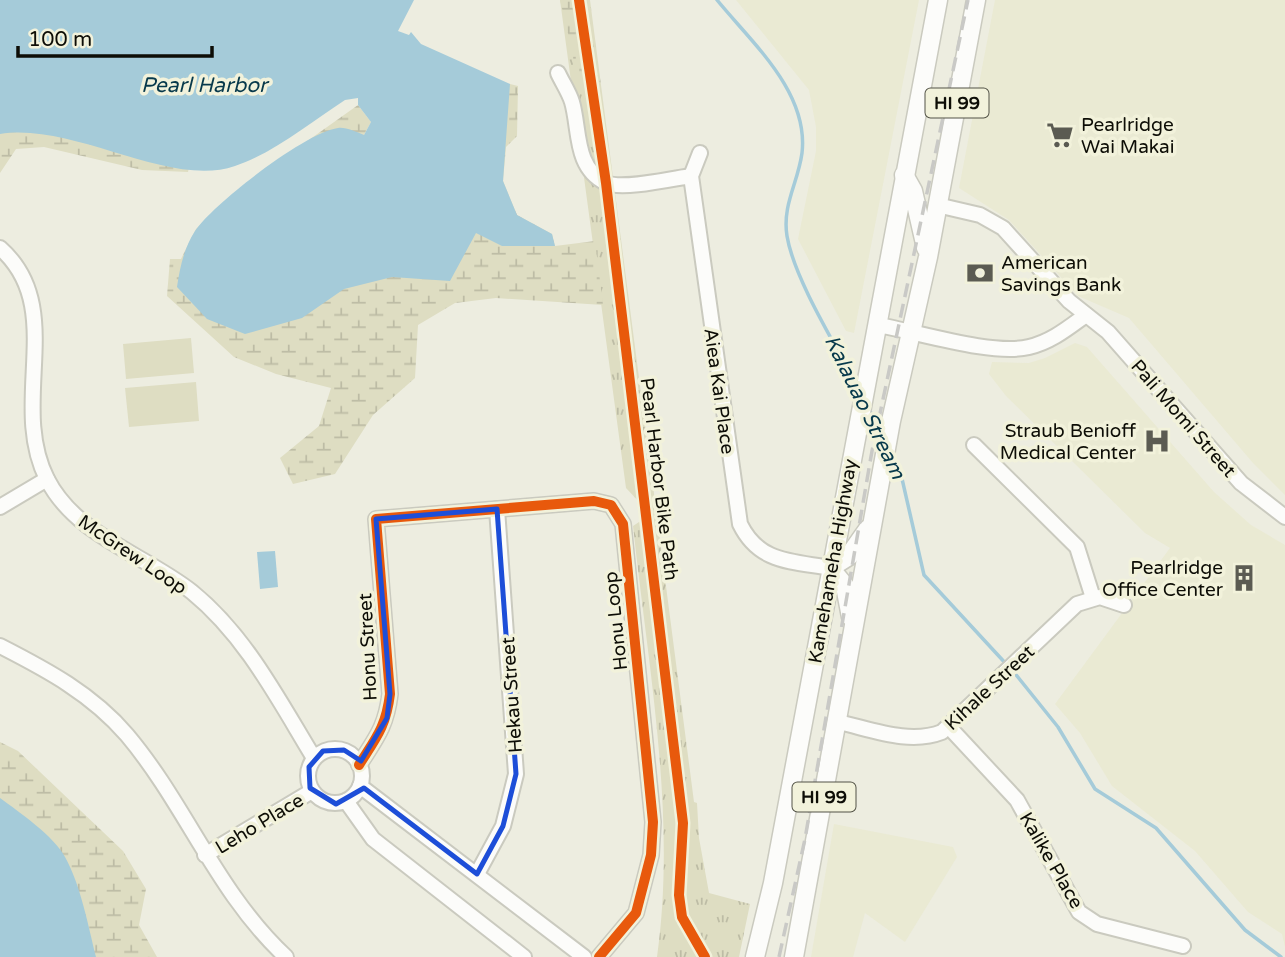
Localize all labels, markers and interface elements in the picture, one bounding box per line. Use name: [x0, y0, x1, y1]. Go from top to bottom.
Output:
scale bar: [18, 14, 212, 58]
text: 100 m: [28, 27, 92, 52]
water label: Pearl Harbor: [141, 73, 270, 98]
road number: HI 99: [926, 88, 988, 118]
place label: Pearlridge Wai Makai: [1081, 114, 1174, 158]
supermarket icon: Pearlridge Wai Makai: [1045, 120, 1075, 150]
place label: American Savings Bank: [1001, 252, 1121, 296]
bank icon: American Savings Bank: [965, 258, 995, 288]
street label: Aiea Kai Place: [699, 327, 739, 456]
water label: Kalauao Stream: [819, 331, 910, 484]
street label: Pali Momi Street: [1126, 355, 1240, 482]
street label: Pearl Harbor Bike Path: [636, 376, 682, 582]
place label: Straub Benioff Medical Center: [1000, 420, 1137, 464]
hospital icon: Straub Benioff Medical Center: [1142, 426, 1172, 456]
street label: Kamehameha Highway: [804, 457, 862, 665]
street label: McGrew Loop: [74, 510, 191, 599]
place label: Pearlridge Office Center: [1102, 557, 1224, 601]
building icon: Pearlridge Office Center: [1229, 563, 1259, 593]
street label: Honu Loop: [600, 570, 632, 672]
street label: Honu Street: [354, 592, 382, 701]
street label: Hekau Street: [497, 636, 527, 754]
street label: Kihale Street: [940, 641, 1039, 735]
road number: HI 99: [792, 782, 856, 812]
street label: Leho Place: [212, 789, 307, 859]
street label: Kalike Place: [1015, 808, 1088, 913]

